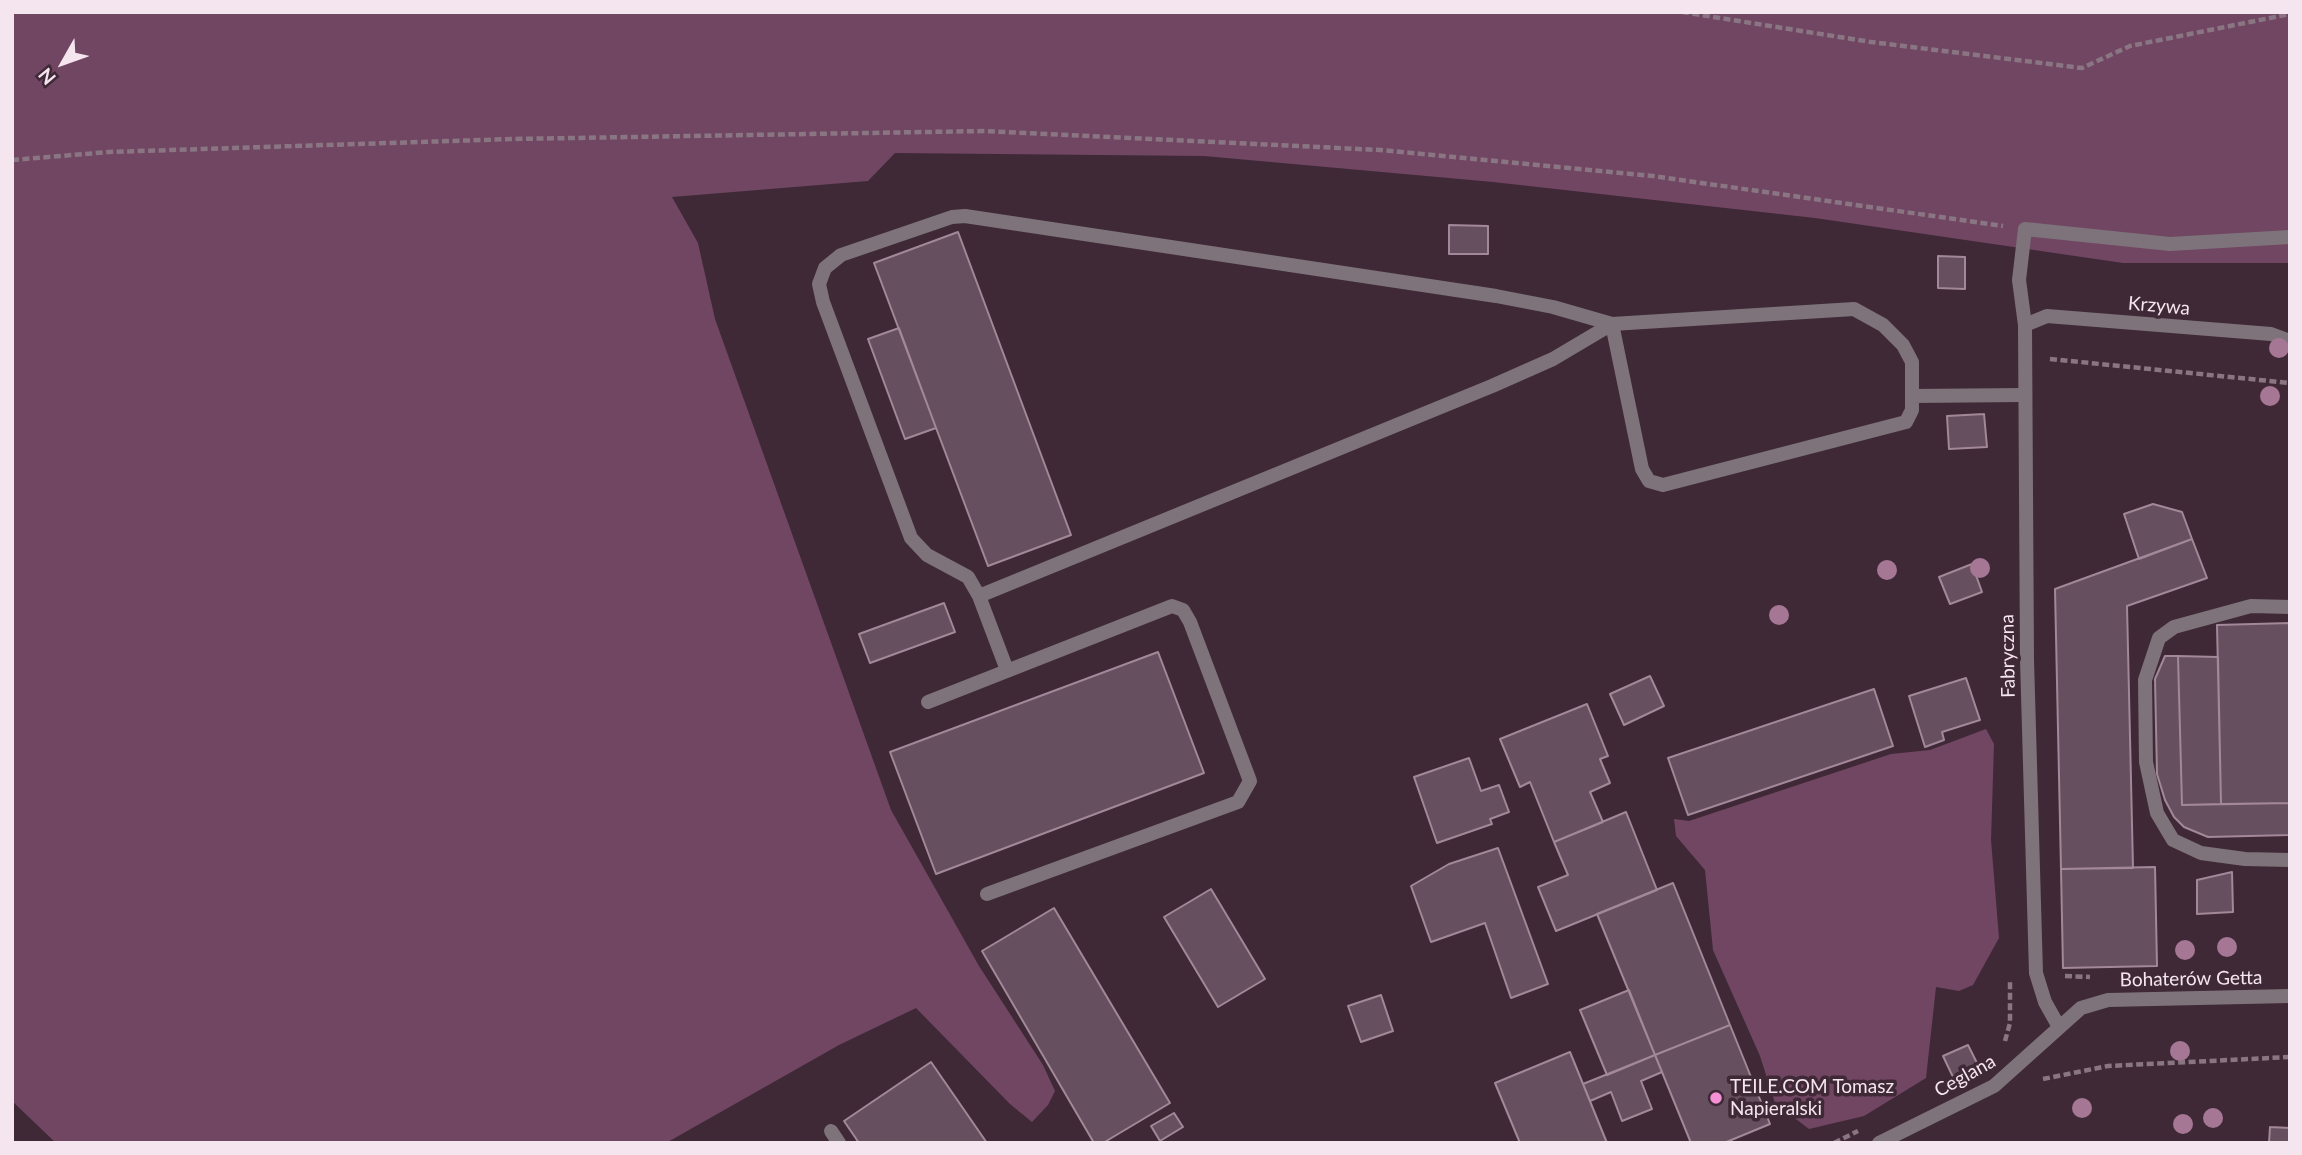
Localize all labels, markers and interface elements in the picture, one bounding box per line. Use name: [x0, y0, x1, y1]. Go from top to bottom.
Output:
north arrow: [28, 28, 98, 98]
text: N: [33, 64, 60, 90]
street label: Krzywa: [2127, 292, 2191, 320]
street label: Fabryczna: [1996, 614, 2020, 698]
street label: Bohaterów Getta: [2119, 966, 2263, 992]
street label: Ceglana: [1930, 1050, 2000, 1102]
place label: TEILE.COM Tomasz Napieralski: [1730, 1076, 1894, 1120]
marker: TEILE.COM Tomasz Napieralski: [1708, 1090, 1724, 1106]

